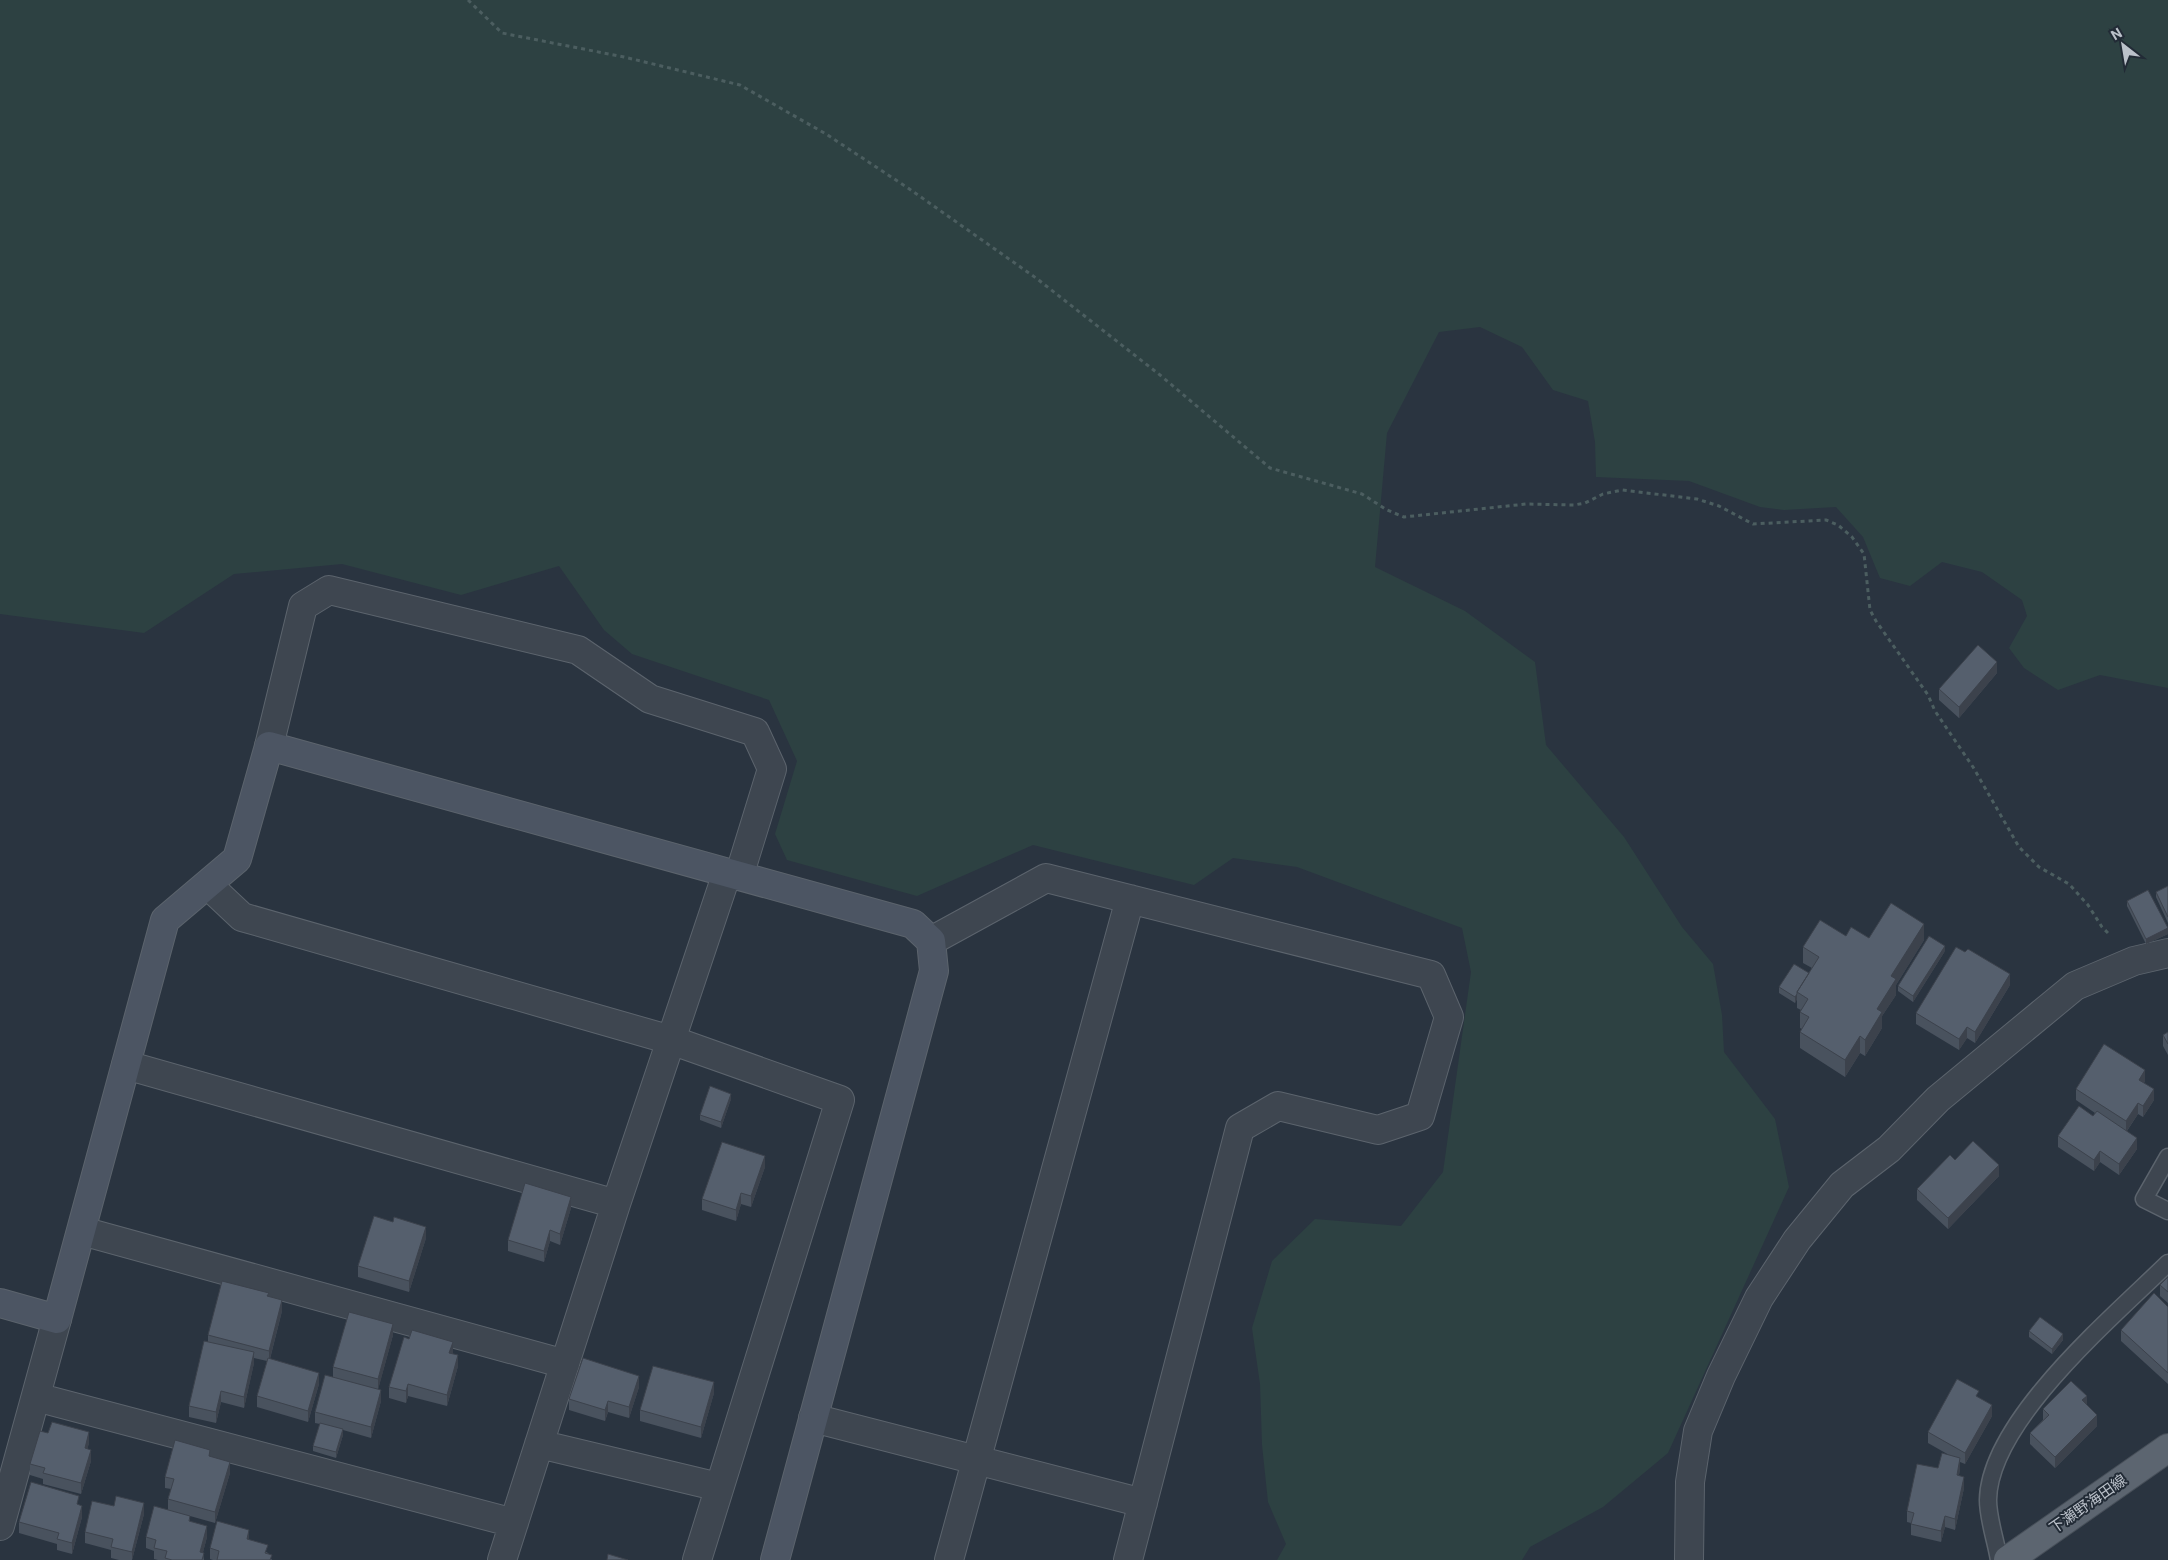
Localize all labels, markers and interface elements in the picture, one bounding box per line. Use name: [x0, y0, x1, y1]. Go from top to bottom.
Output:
north arrow: [2098, 20, 2148, 70]
text: N: [2108, 24, 2125, 43]
street label: 下瀬野海田線: [2046, 1471, 2130, 1537]

